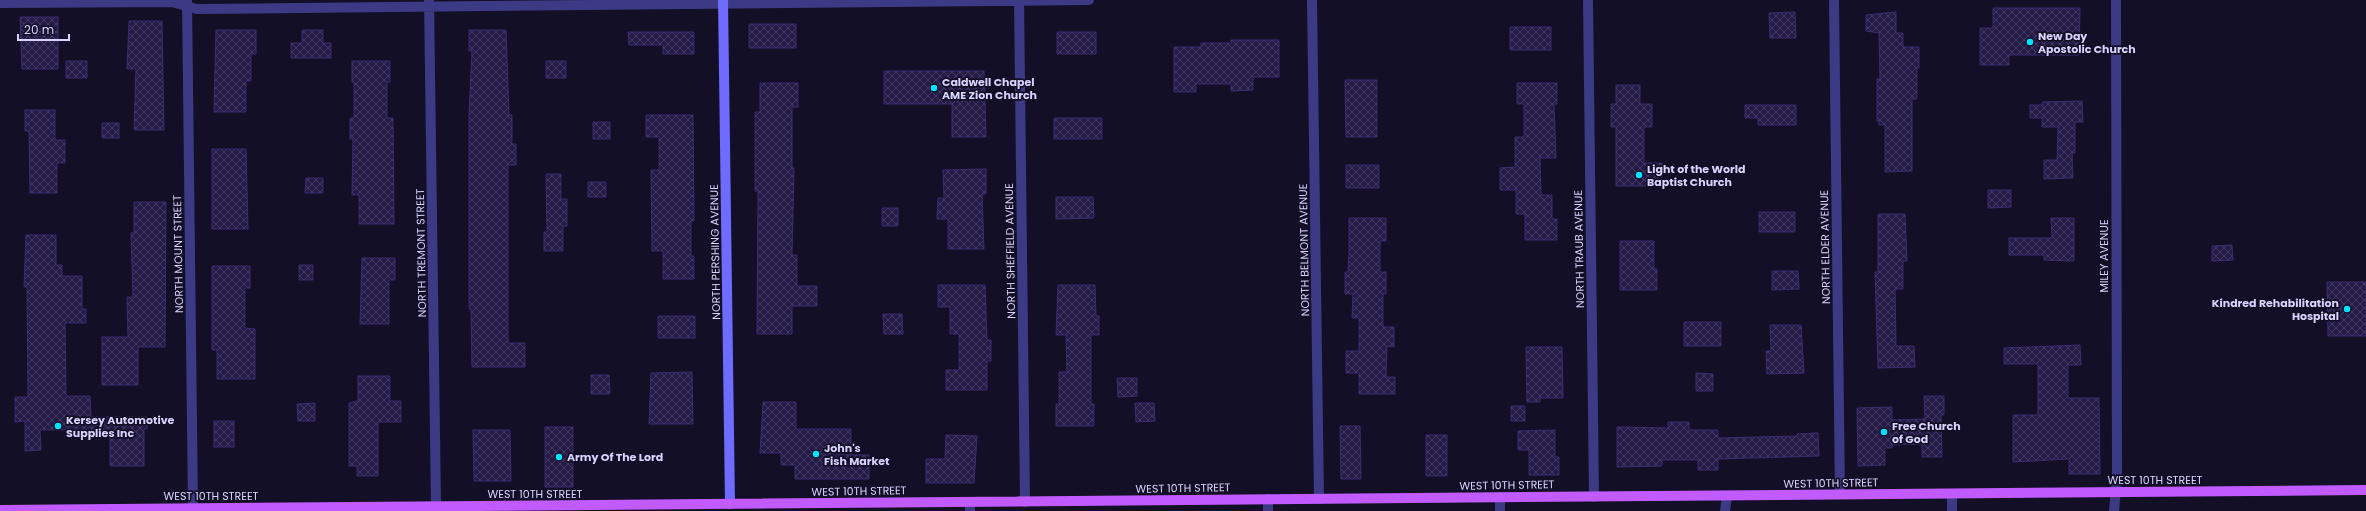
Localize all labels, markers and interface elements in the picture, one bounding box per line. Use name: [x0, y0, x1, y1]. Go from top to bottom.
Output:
scale bar: [18, 16, 69, 42]
text: 20 m: [24, 21, 54, 38]
place label: New Day Apostolic Church: [2038, 28, 2136, 57]
marker: New Day Apostolic Church: [2025, 37, 2035, 47]
place label: Caldwell Chapel AME Zion Church: [942, 74, 1037, 103]
marker: Caldwell Chapel AME Zion Church: [929, 83, 939, 93]
place label: Light of the World Baptist Church: [1647, 161, 1745, 190]
marker: Light of the World Baptist Church: [1634, 170, 1644, 180]
street label: NORTH SHEFFIELD AVENUE: [1001, 183, 1019, 319]
street label: NORTH BELMONT AVENUE: [1295, 183, 1313, 317]
street label: NORTH PERSHING AVENUE: [706, 184, 724, 320]
street label: NORTH TREMONT STREET: [412, 188, 430, 318]
street label: NORTH TRAUB AVENUE: [1570, 190, 1588, 308]
street label: NORTH ELDER AVENUE: [1816, 190, 1834, 304]
street label: NORTH MOUNT STREET: [169, 195, 187, 313]
street label: MILEY AVENUE: [2096, 219, 2112, 293]
place label: Kindred Rehabilitation Hospital: [2212, 295, 2339, 324]
marker: Kindred Rehabilitation Hospital: [2342, 304, 2352, 314]
place label: Kersey Automotive Supplies Inc: [66, 412, 175, 441]
place label: Free Church of God: [1892, 418, 1961, 447]
marker: Kersey Automotive Supplies Inc: [53, 421, 63, 431]
marker: Free Church of God: [1879, 427, 1889, 437]
place label: John's Fish Market: [824, 440, 890, 469]
place label: Army Of The Lord: [567, 449, 663, 465]
marker: John's Fish Market: [811, 449, 821, 459]
marker: Army Of The Lord: [554, 452, 564, 462]
street label: WEST 10TH STREET: [2108, 472, 2203, 488]
street label: WEST 10TH STREET: [1783, 474, 1879, 492]
street label: WEST 10TH STREET: [1459, 476, 1555, 494]
street label: WEST 10TH STREET: [1135, 479, 1231, 497]
street label: WEST 10TH STREET: [811, 482, 907, 500]
street label: WEST 10TH STREET: [488, 486, 583, 502]
street label: WEST 10TH STREET: [164, 488, 259, 504]

